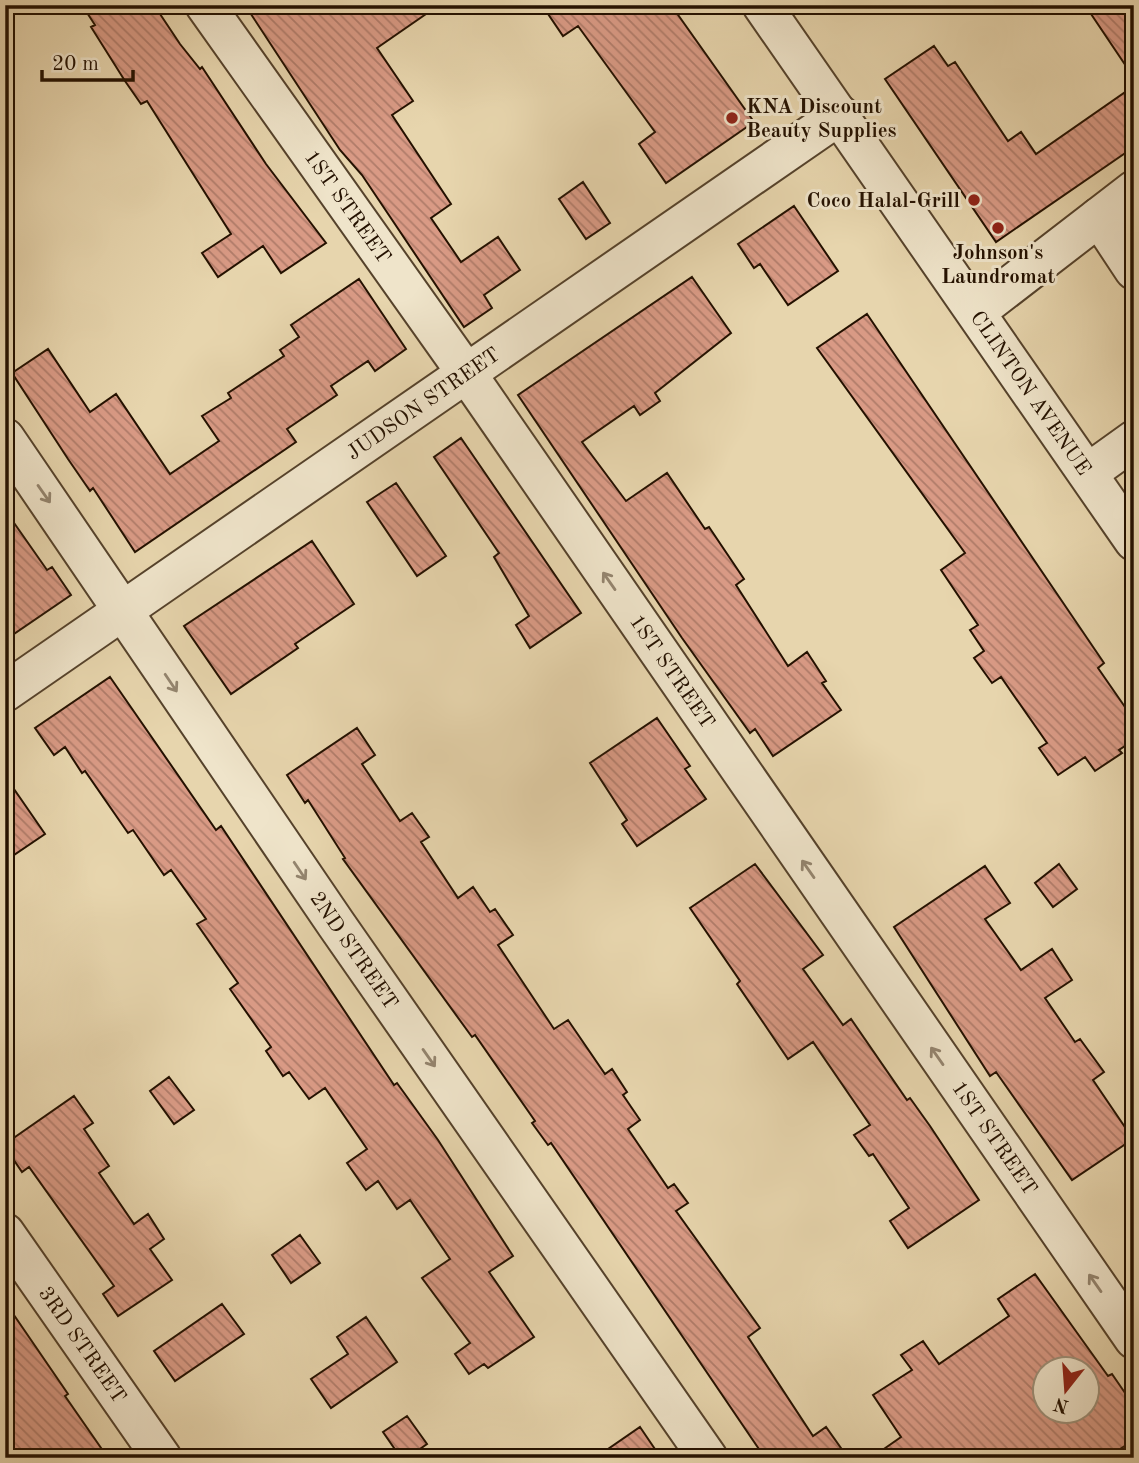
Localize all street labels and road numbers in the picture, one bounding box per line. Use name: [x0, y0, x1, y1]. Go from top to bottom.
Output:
street label: 1ST STREET: [300, 147, 394, 268]
street label: CLINTON AVENUE: [966, 308, 1094, 480]
street label: JUDSON STREET: [343, 344, 504, 465]
street label: 1ST STREET: [625, 611, 718, 733]
street label: 2ND STREET: [305, 888, 401, 1014]
street label: 1ST STREET: [947, 1078, 1040, 1199]
street label: 3RD STREET: [34, 1283, 129, 1407]

